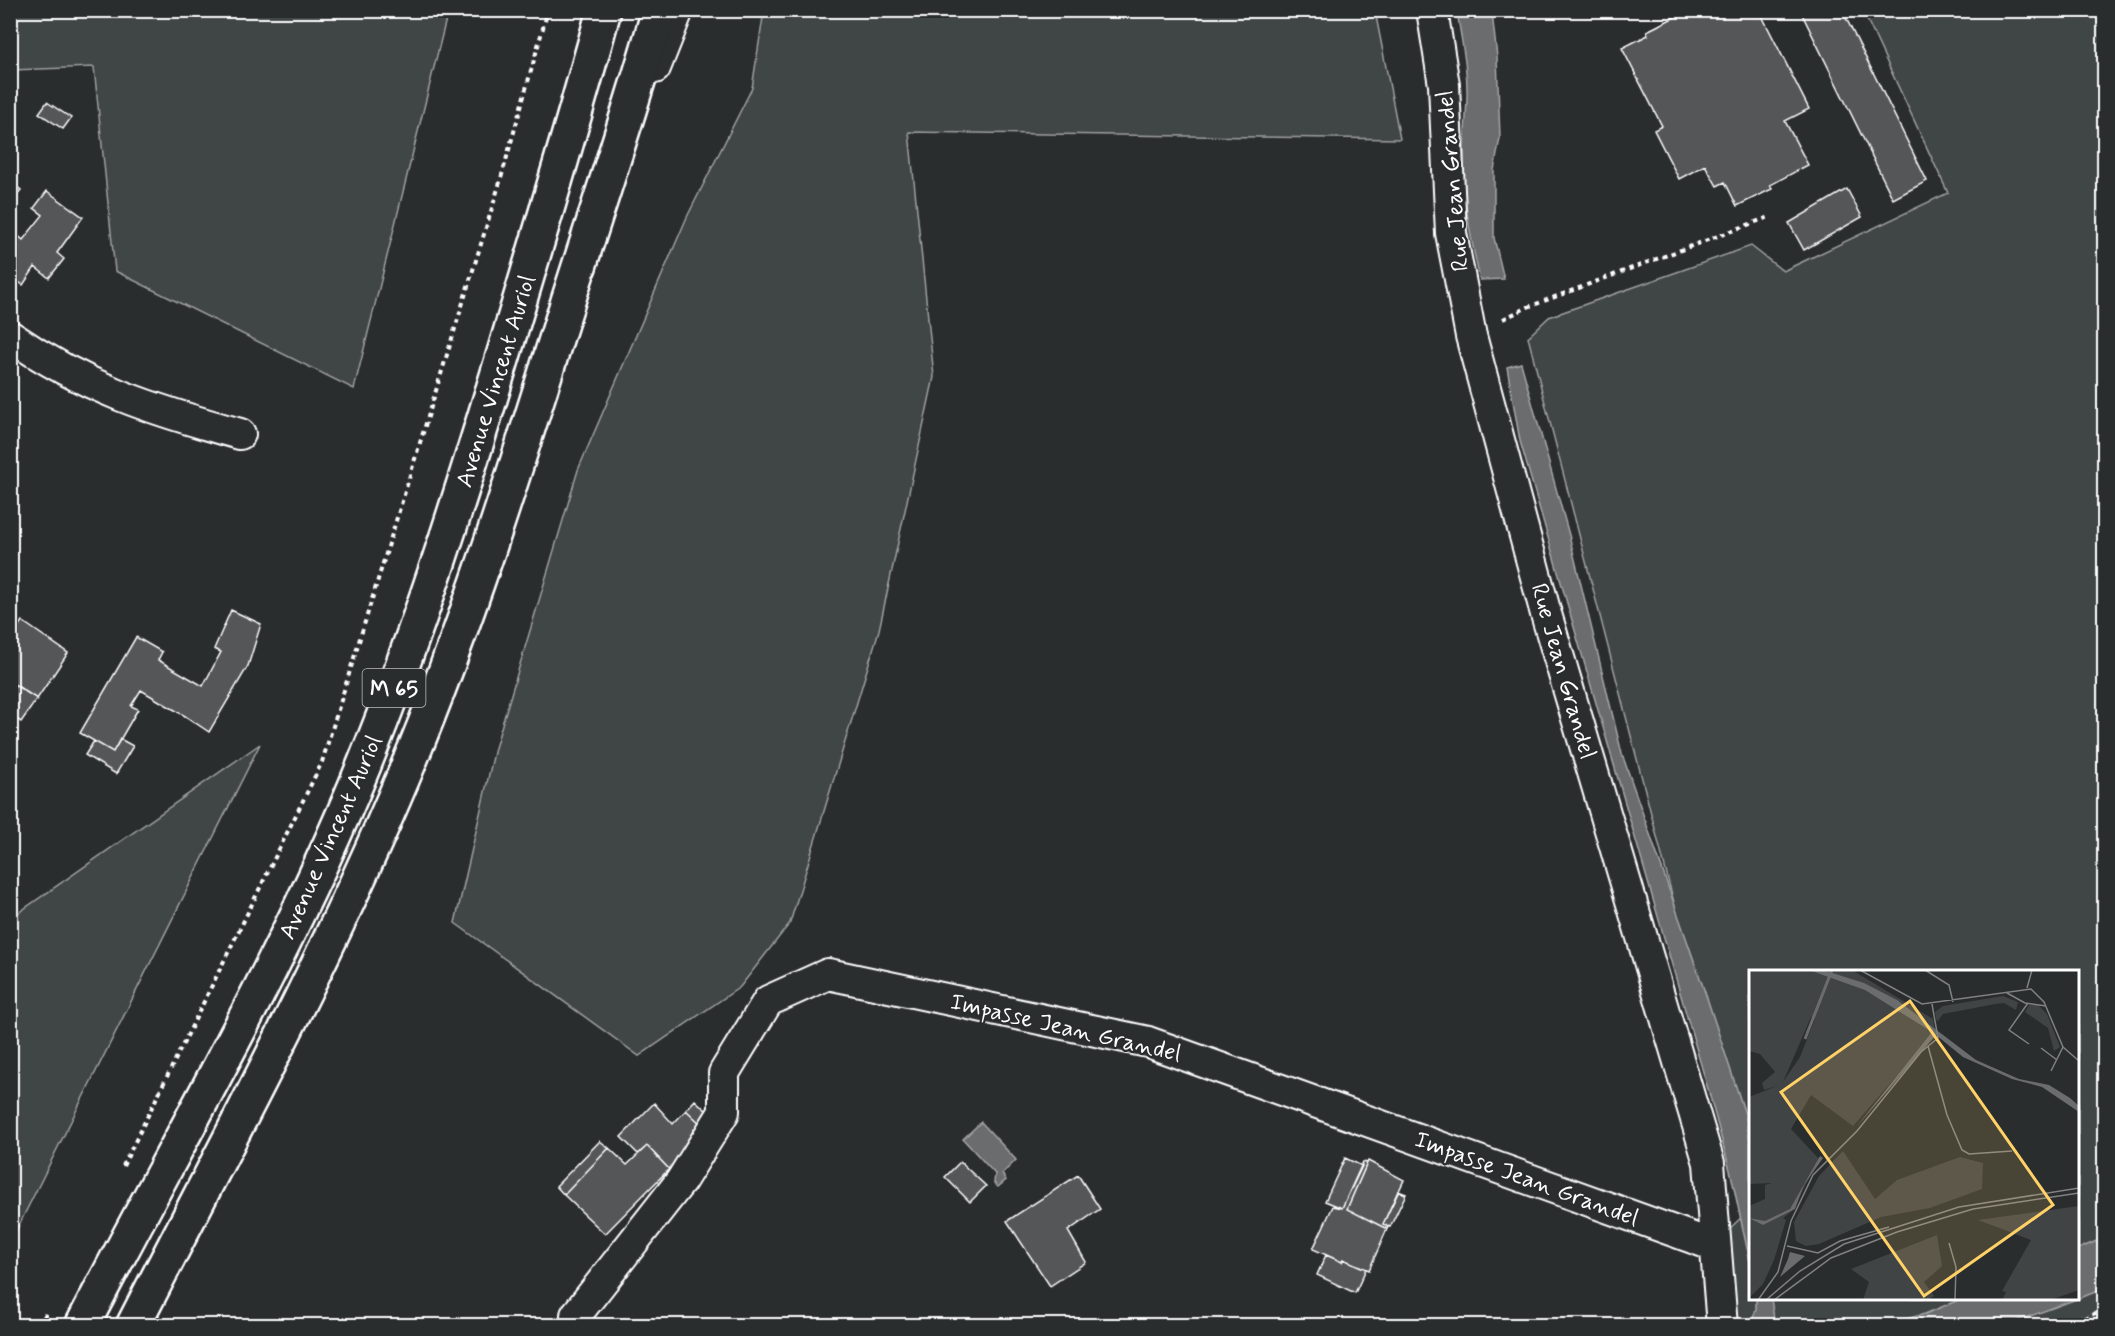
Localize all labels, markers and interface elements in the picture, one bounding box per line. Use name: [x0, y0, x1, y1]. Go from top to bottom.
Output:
street label: Rue Jean Grandel: [1430, 89, 1477, 273]
street label: Avenue Vincent Auriol: [449, 271, 544, 491]
street label: Rue Jean Grandel: [1523, 580, 1602, 763]
road number: M 65: [362, 669, 426, 707]
street label: Avenue Vincent Auriol: [272, 730, 390, 945]
inset map: [1749, 970, 2079, 1300]
street label: Impasse Jean Grandel: [947, 987, 1184, 1070]
street label: Impasse Jean Grandel: [1410, 1124, 1643, 1234]

